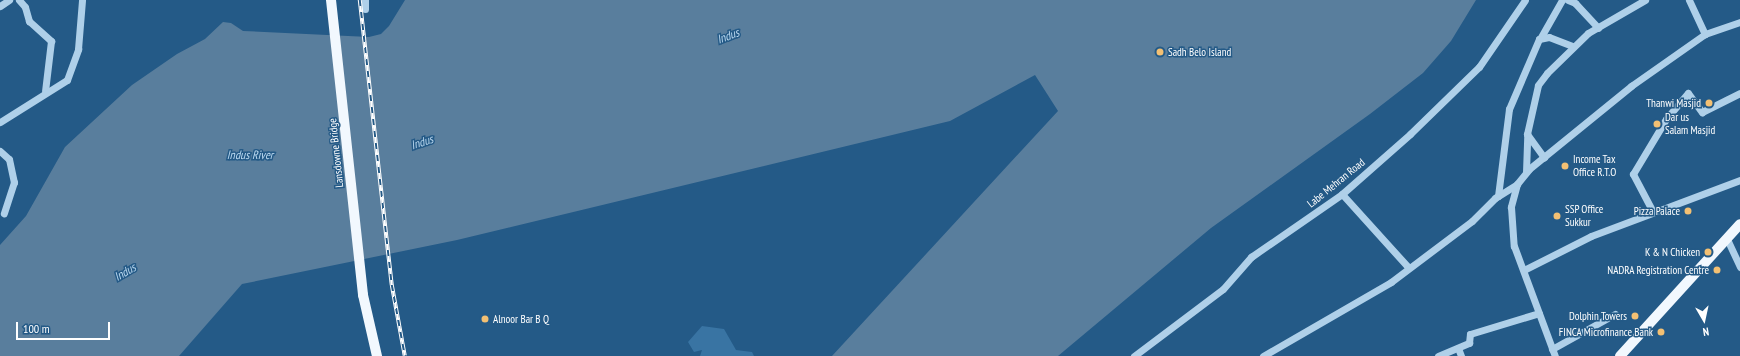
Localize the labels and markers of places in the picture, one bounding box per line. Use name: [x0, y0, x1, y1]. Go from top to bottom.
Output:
place label: Sadh Belo Island: [1168, 45, 1231, 59]
marker: Sadh Belo Island: [1155, 47, 1165, 57]
place label: Thanwi Masjid: [1646, 96, 1701, 110]
marker: Thanwi Masjid: [1704, 98, 1714, 108]
place label: Dar us Salam Masjid: [1665, 111, 1715, 137]
marker: Dar us Salam Masjid: [1652, 119, 1662, 129]
place label: Income Tax Office R.T.O: [1573, 153, 1616, 179]
marker: Income Tax Office R.T.O: [1560, 161, 1570, 171]
place label: SSP Office Sukkur: [1565, 203, 1604, 229]
place label: Pizza Palace: [1634, 204, 1680, 218]
marker: Pizza Palace: [1683, 206, 1693, 216]
marker: SSP Office Sukkur: [1552, 211, 1562, 221]
place label: K & N Chicken: [1645, 245, 1700, 259]
marker: K & N Chicken: [1703, 247, 1713, 257]
place label: NADRA Registration Centre: [1607, 263, 1709, 277]
marker: NADRA Registration Centre: [1712, 265, 1722, 275]
place label: Dolphin Towers: [1569, 309, 1627, 323]
marker: Dolphin Towers: [1630, 311, 1640, 321]
place label: Alnoor Bar B Q: [493, 312, 549, 326]
marker: Alnoor Bar B Q: [480, 314, 490, 324]
place label: FINCA Microfinance Bank: [1558, 325, 1653, 339]
marker: FINCA Microfinance Bank: [1656, 327, 1666, 337]

